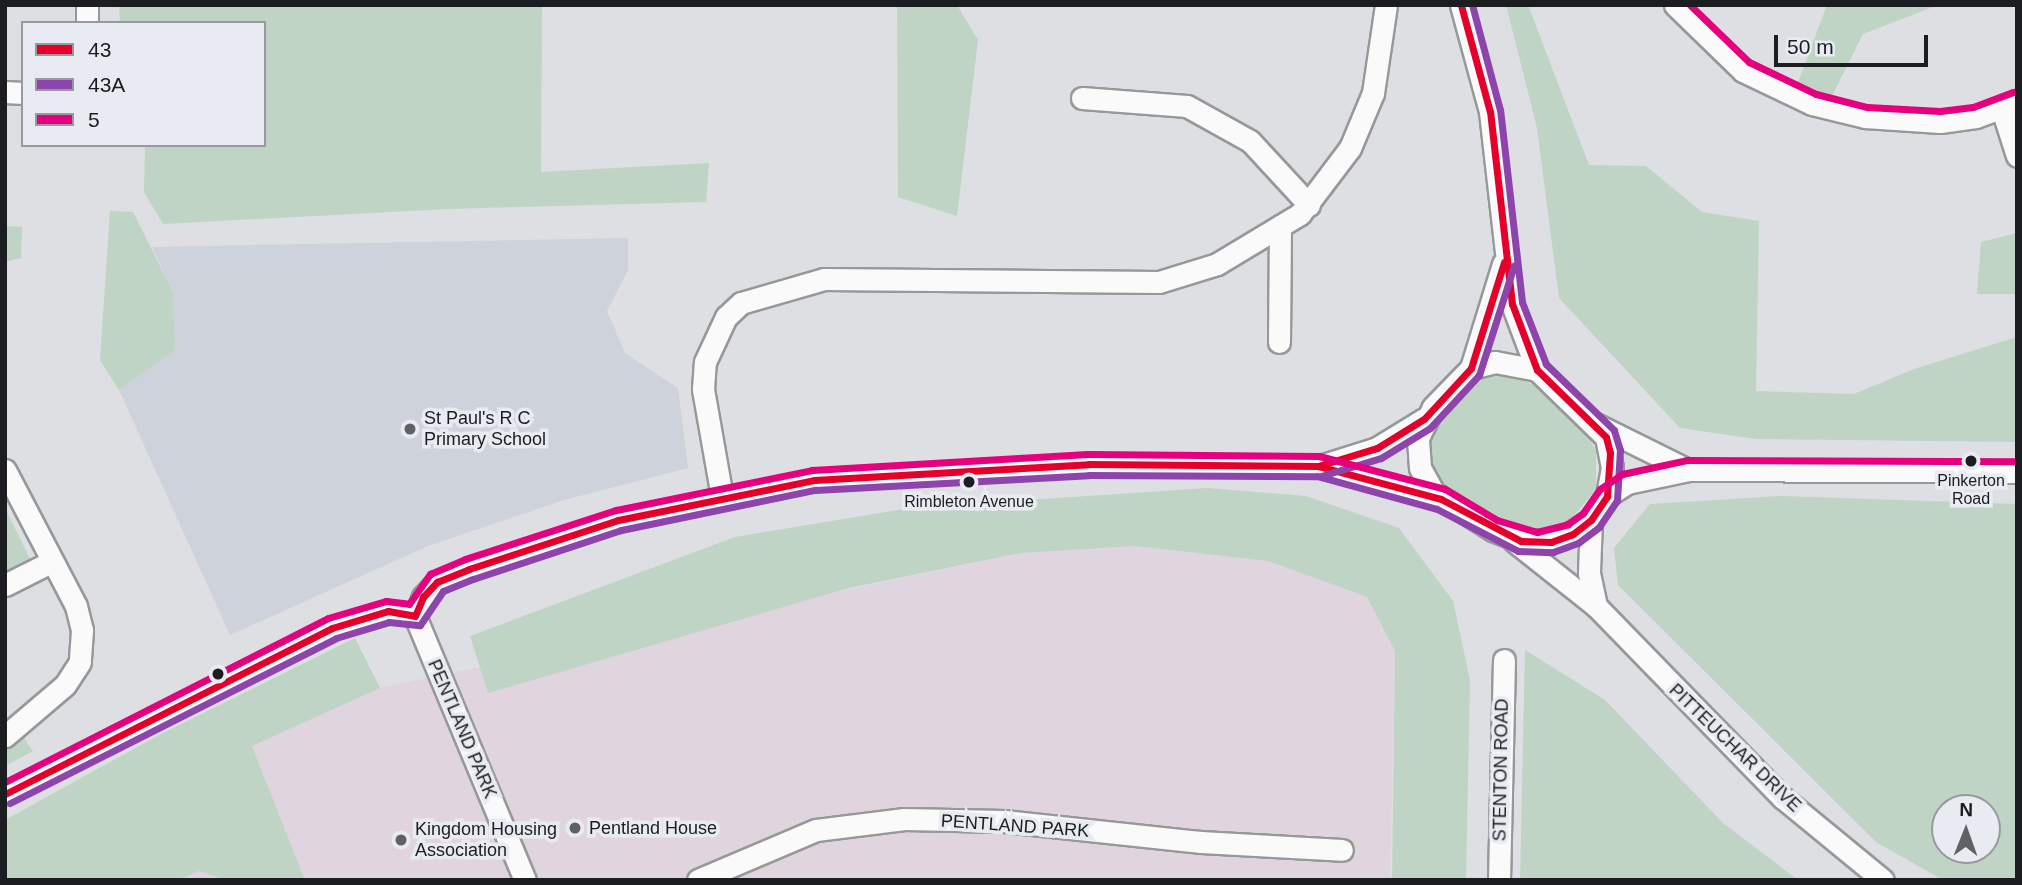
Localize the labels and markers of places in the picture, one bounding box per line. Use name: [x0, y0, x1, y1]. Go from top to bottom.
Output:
place label: St Paul's R C Primary School: [424, 408, 546, 450]
marker: St Paul's R C Primary School: [402, 421, 418, 437]
marker: Pinkerton Road: [1964, 454, 1978, 468]
place label: Pinkerton Road: [1937, 471, 2005, 509]
marker: Rimbleton Avenue: [962, 475, 976, 489]
place label: Rimbleton Avenue: [904, 492, 1034, 512]
unlabelled marker: [211, 667, 225, 681]
place label: Pentland House: [589, 817, 717, 839]
place label: Kingdom Housing Association: [415, 819, 557, 862]
marker: Pentland House: [567, 820, 583, 836]
marker: Kingdom Housing Association: [393, 832, 409, 848]

